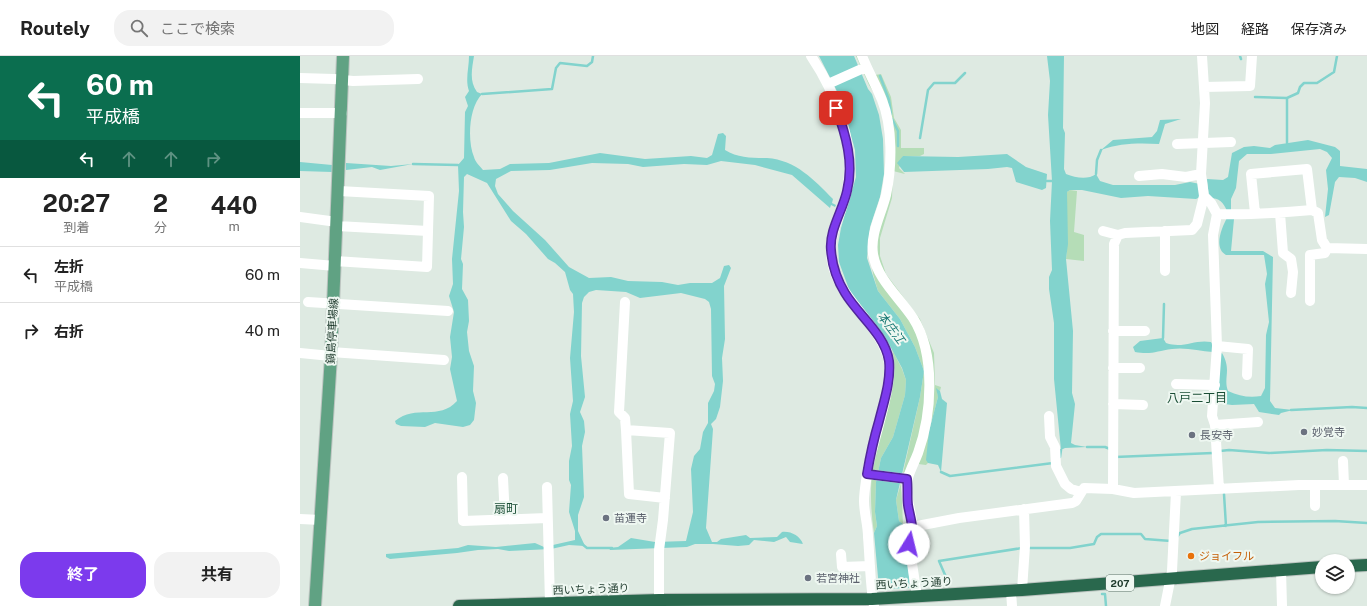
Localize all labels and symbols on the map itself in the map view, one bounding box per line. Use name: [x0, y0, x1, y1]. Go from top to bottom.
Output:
pin: [819, 91, 853, 125]
street label: 鍋島停車場線: [324, 298, 340, 364]
water label: 本庄江: [875, 309, 909, 348]
district label: 八戸二丁目: [1167, 391, 1227, 405]
place label: 妙覚寺: [1312, 426, 1345, 438]
marker: 妙覚寺: [1299, 427, 1309, 437]
place label: 長安寺: [1200, 429, 1233, 441]
marker: 長安寺: [1187, 430, 1197, 440]
district label: 扇町: [494, 502, 518, 516]
place label: 苗運寺: [614, 512, 647, 524]
marker: 苗運寺: [601, 513, 611, 523]
position arrow: [888, 523, 930, 565]
place label: ジョイフル: [1199, 550, 1254, 562]
marker: ジョイフル: [1186, 551, 1196, 561]
place label: 若宮神社: [816, 572, 860, 584]
marker: 若宮神社: [803, 573, 813, 583]
street label: 西いちょう通り: [875, 575, 953, 591]
road number: 207: [1106, 575, 1134, 591]
street label: 西いちょう通り: [552, 582, 630, 596]

